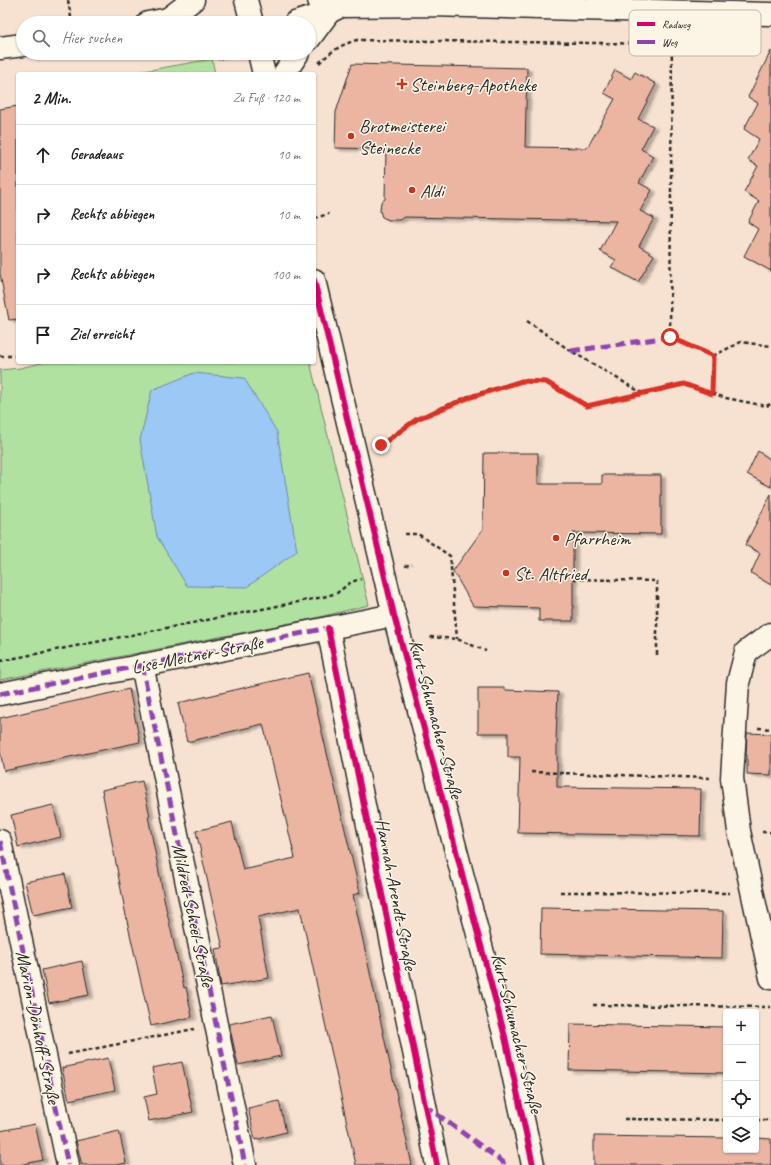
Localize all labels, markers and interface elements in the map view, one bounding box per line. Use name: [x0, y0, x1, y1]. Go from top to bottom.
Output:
legend: [629, 10, 761, 56]
search box: [16, 16, 316, 60]
text: Radweg: [662, 17, 691, 31]
icon: search: [30, 27, 52, 49]
text: Hier suchen: [62, 29, 122, 48]
text: Weg: [662, 35, 679, 49]
place label: Steinberg-Apotheke: [410, 73, 538, 97]
marker: Steinberg-Apotheke: [397, 79, 407, 89]
text: 2 Min.: [32, 88, 71, 109]
text: Zu Fuß · 120 m: [233, 90, 300, 106]
place label: Brotmeisterei Steinecke: [359, 114, 447, 160]
marker: Brotmeisterei Steinecke: [346, 131, 356, 141]
icon: ahead: [32, 144, 54, 166]
text: Geradeaus: [70, 145, 123, 164]
text: 10 m: [278, 147, 300, 163]
place label: Aldi: [420, 179, 446, 203]
marker: Aldi: [407, 185, 417, 195]
icon: right: [32, 204, 54, 226]
text: Rechts abbiegen: [70, 205, 154, 224]
text: 10 m: [278, 207, 300, 223]
icon: right: [32, 264, 54, 286]
text: Rechts abbiegen: [70, 265, 154, 284]
text: 100 m: [272, 267, 300, 283]
icon: arrive: [32, 324, 54, 346]
text: Ziel erreicht: [70, 325, 133, 344]
route start: [661, 328, 679, 346]
route end: [372, 436, 390, 454]
place label: Pfarrheim: [564, 527, 632, 551]
marker: Pfarrheim: [551, 533, 561, 543]
place label: St. Altfried: [514, 562, 590, 586]
marker: St. Altfried: [501, 568, 511, 578]
street label: Lise-Meitner-Straße: [130, 630, 267, 679]
street label: Kurt-Schumacher-Straße: [403, 637, 469, 803]
street label: Hannah-Arendt-Straße: [370, 816, 423, 974]
street label: Mildred-Scheel-Straße: [166, 842, 220, 991]
street label: Marion-Dönhoff-Straße: [10, 948, 66, 1108]
street label: Kurt-Schumacher-Straße: [486, 951, 549, 1117]
map controls: [723, 1009, 759, 1153]
button: +: [723, 1009, 759, 1045]
button: −: [723, 1045, 759, 1081]
button: locate: [723, 1081, 759, 1117]
button: layers: [723, 1117, 759, 1153]

